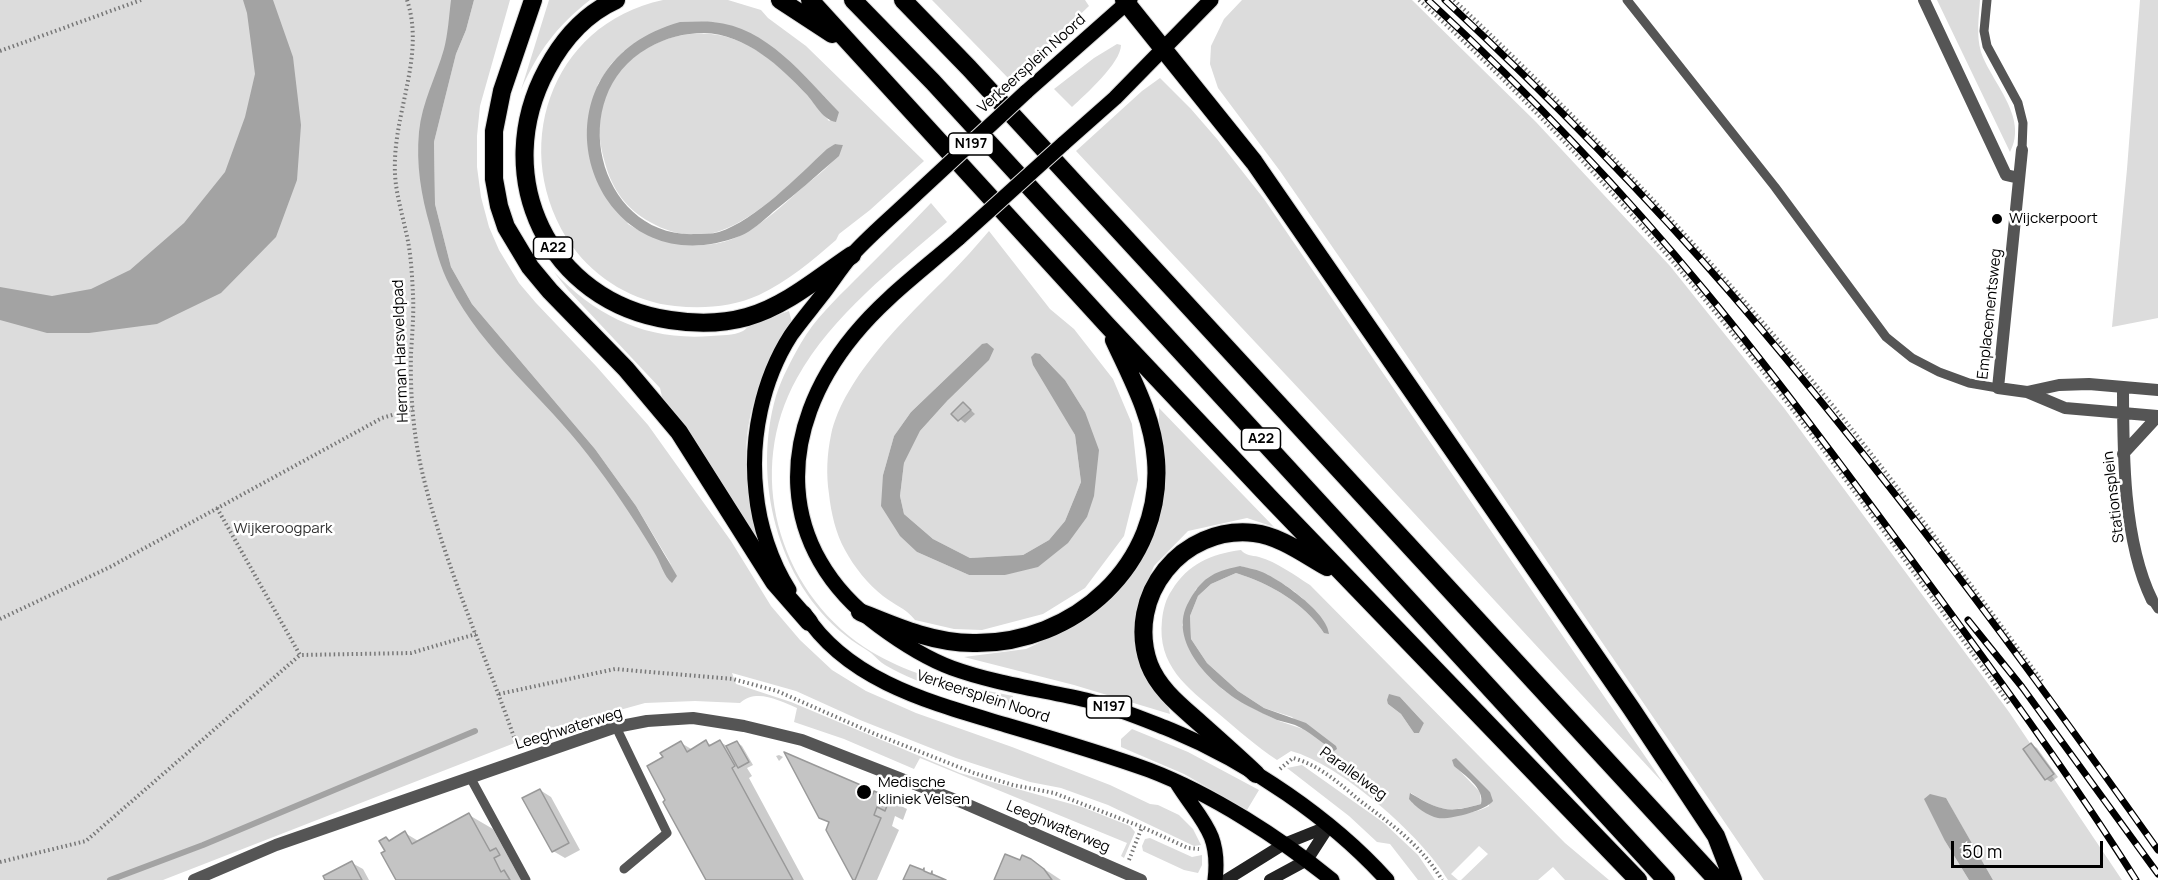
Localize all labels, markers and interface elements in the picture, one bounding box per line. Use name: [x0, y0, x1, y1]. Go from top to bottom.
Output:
street label: Verkeersplein Noord: [974, 11, 1090, 117]
road number: N197: [948, 133, 994, 155]
place label: Wijckerpoort: [2009, 210, 2098, 228]
marker: Wijckerpoort: [1990, 212, 2004, 226]
road number: A22: [534, 237, 572, 259]
street label: Emplacementsweg: [1974, 248, 2006, 380]
street label: Herman Harsveldpad: [390, 279, 412, 423]
road number: A22: [1242, 428, 1280, 450]
street label: Stationsplein: [2099, 450, 2129, 544]
park label: Wijkeroogpark: [234, 520, 332, 538]
street label: Verkeersplein Noord: [914, 667, 1052, 727]
road number: N197: [1086, 696, 1132, 718]
street label: Leeghwaterweg: [513, 704, 625, 754]
street label: Parallelweg: [1316, 744, 1390, 804]
place label: Medische kliniek Velsen: [878, 774, 970, 809]
marker: Medische kliniek Velsen: [855, 783, 873, 801]
street label: Leeghwaterweg: [1003, 797, 1113, 857]
scale bar: [1954, 829, 2106, 867]
text: 50 m: [1962, 839, 2002, 863]

